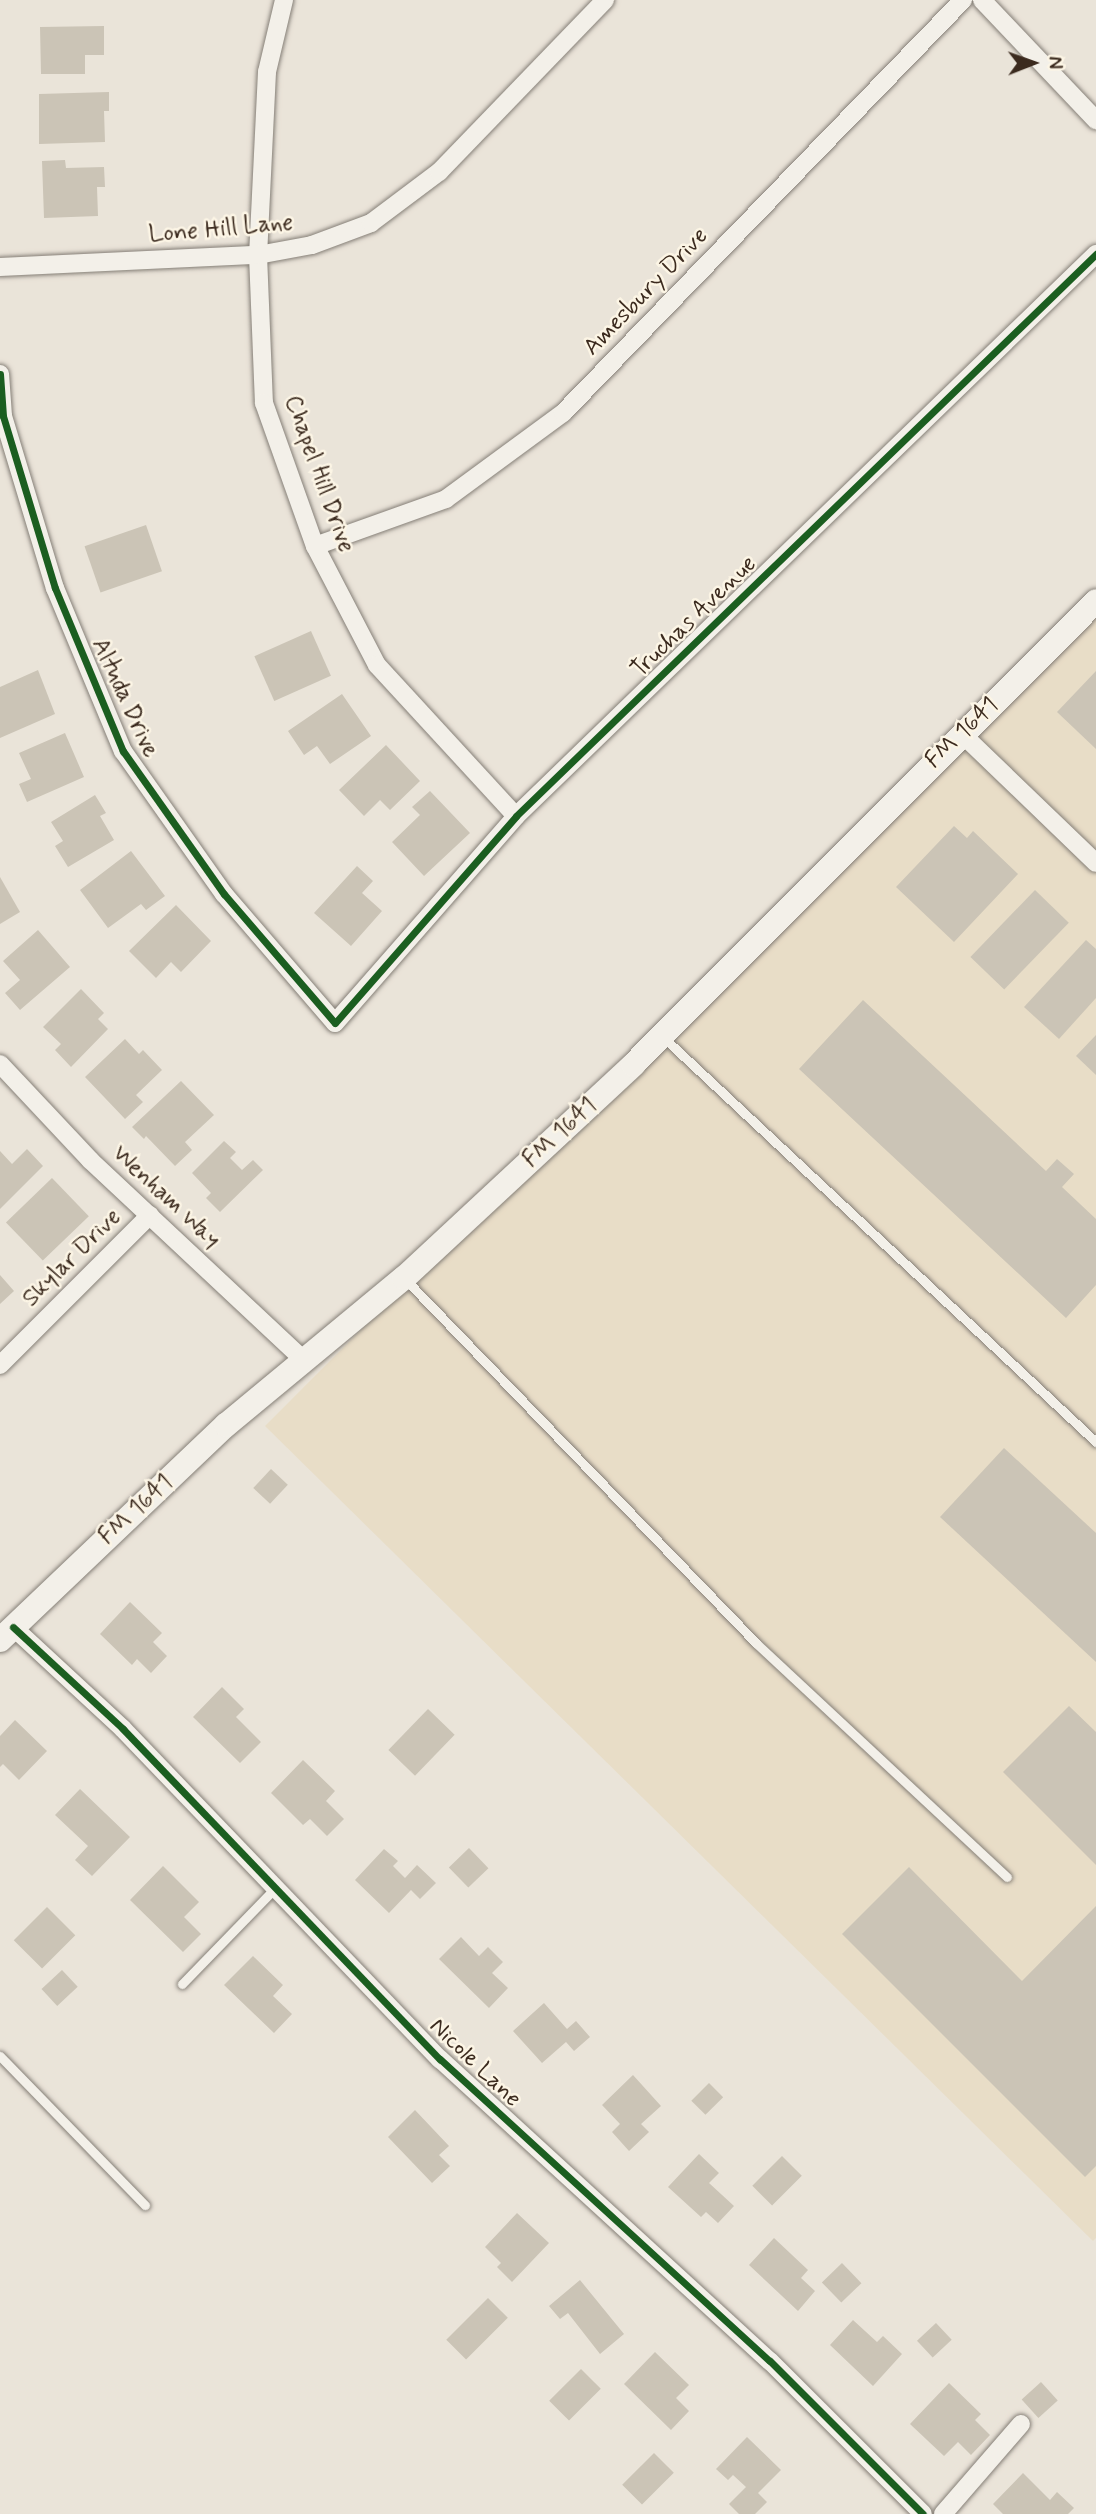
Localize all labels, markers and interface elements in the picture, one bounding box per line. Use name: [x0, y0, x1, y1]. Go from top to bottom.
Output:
north arrow: [998, 28, 1068, 98]
text: N: [1042, 56, 1067, 69]
street label: Lone Hill Lane: [147, 208, 295, 250]
street label: Amesbury Drive: [578, 223, 714, 361]
street label: Chapel Hill Drive: [277, 391, 361, 557]
street label: Truchas Avenue: [626, 551, 762, 683]
street label: Altuda Drive: [85, 635, 165, 761]
street label: FM 1641: [919, 691, 1005, 775]
street label: FM 1641: [517, 1092, 603, 1174]
street label: Wenham Way: [105, 1139, 227, 1255]
street label: Skylar Drive: [17, 1203, 127, 1313]
street label: FM 1641: [93, 1469, 179, 1551]
street label: Nicole Lane: [423, 2012, 527, 2114]

